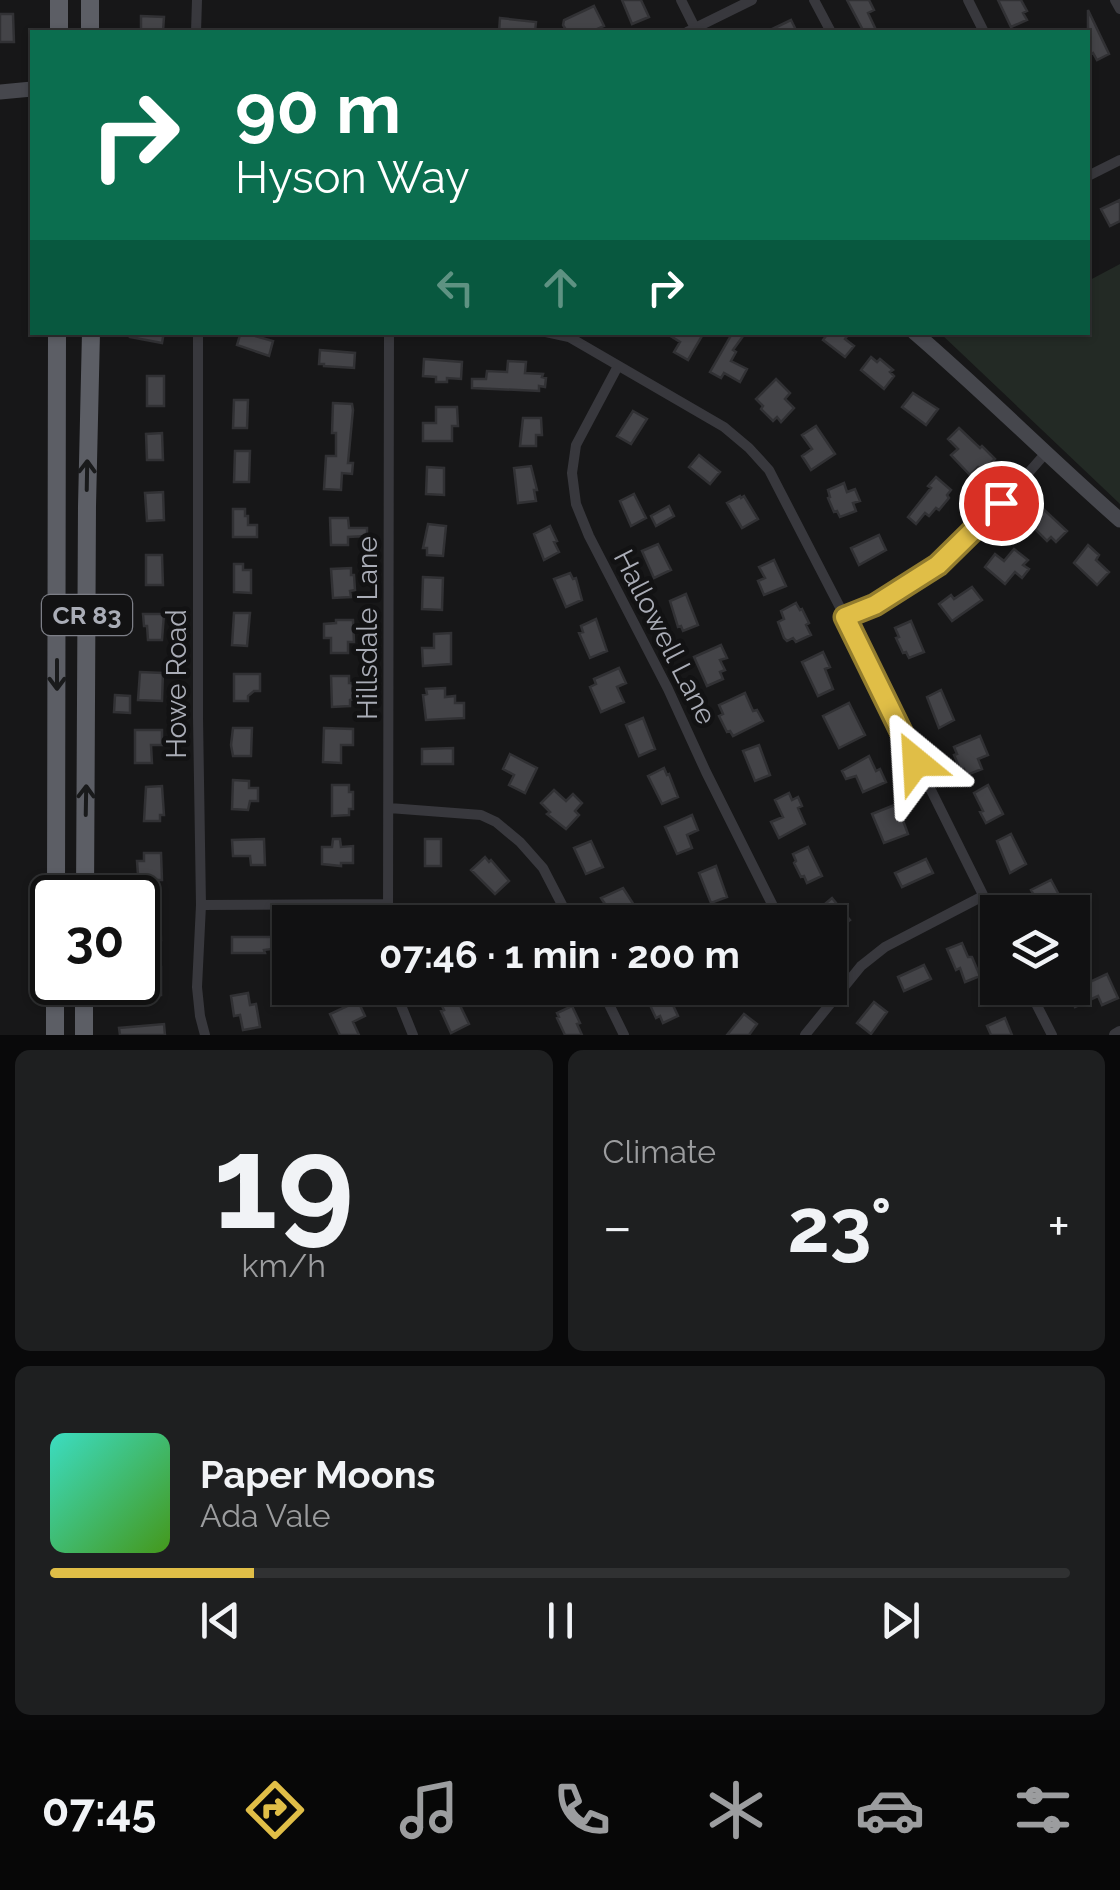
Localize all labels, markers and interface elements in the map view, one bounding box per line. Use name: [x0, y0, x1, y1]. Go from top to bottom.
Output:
text: 90 m: [235, 67, 401, 149]
icon: right: [70, 70, 200, 200]
text: Hyson Way: [235, 151, 470, 204]
icon: left: [428, 260, 483, 315]
icon: ahead: [533, 260, 588, 315]
icon: right: [638, 260, 693, 315]
one-way arrow: [78, 460, 97, 492]
pin: [959, 461, 1044, 546]
icon: arrive: [974, 476, 1029, 531]
street label: Hillsdale Lane: [351, 536, 384, 720]
street label: Hallowell Lane: [607, 544, 723, 730]
road number: CR 83: [42, 595, 132, 635]
street label: Howe Road: [160, 609, 193, 759]
one-way arrow: [48, 658, 66, 690]
position arrow: [864, 710, 968, 814]
one-way arrow: [76, 785, 95, 817]
speed limit sign: 30: [30, 875, 160, 1005]
map controls: [980, 895, 1090, 1005]
button: layers: [980, 895, 1090, 1005]
text: 07:46 · 1 min · 200 m: [379, 932, 740, 977]
text: 19: [213, 1106, 354, 1258]
text: Climate: [603, 1133, 716, 1170]
text: 23°: [788, 1181, 892, 1270]
text: −: [603, 1194, 632, 1259]
text: +: [1047, 1194, 1070, 1259]
text: km/h: [242, 1247, 326, 1284]
text: Paper Moons: [200, 1452, 435, 1497]
text: Ada Vale: [200, 1497, 331, 1534]
icon: previous: [193, 1593, 248, 1648]
icon: pause: [533, 1593, 588, 1648]
icon: next: [873, 1593, 928, 1648]
icon: directions: [240, 1775, 310, 1845]
icon: music: [394, 1775, 464, 1845]
icon: phone: [547, 1775, 617, 1845]
icon: climate: [701, 1775, 771, 1845]
icon: car: [855, 1775, 925, 1845]
icon: filters: [1008, 1775, 1078, 1845]
text: 07:45: [42, 1784, 156, 1837]

